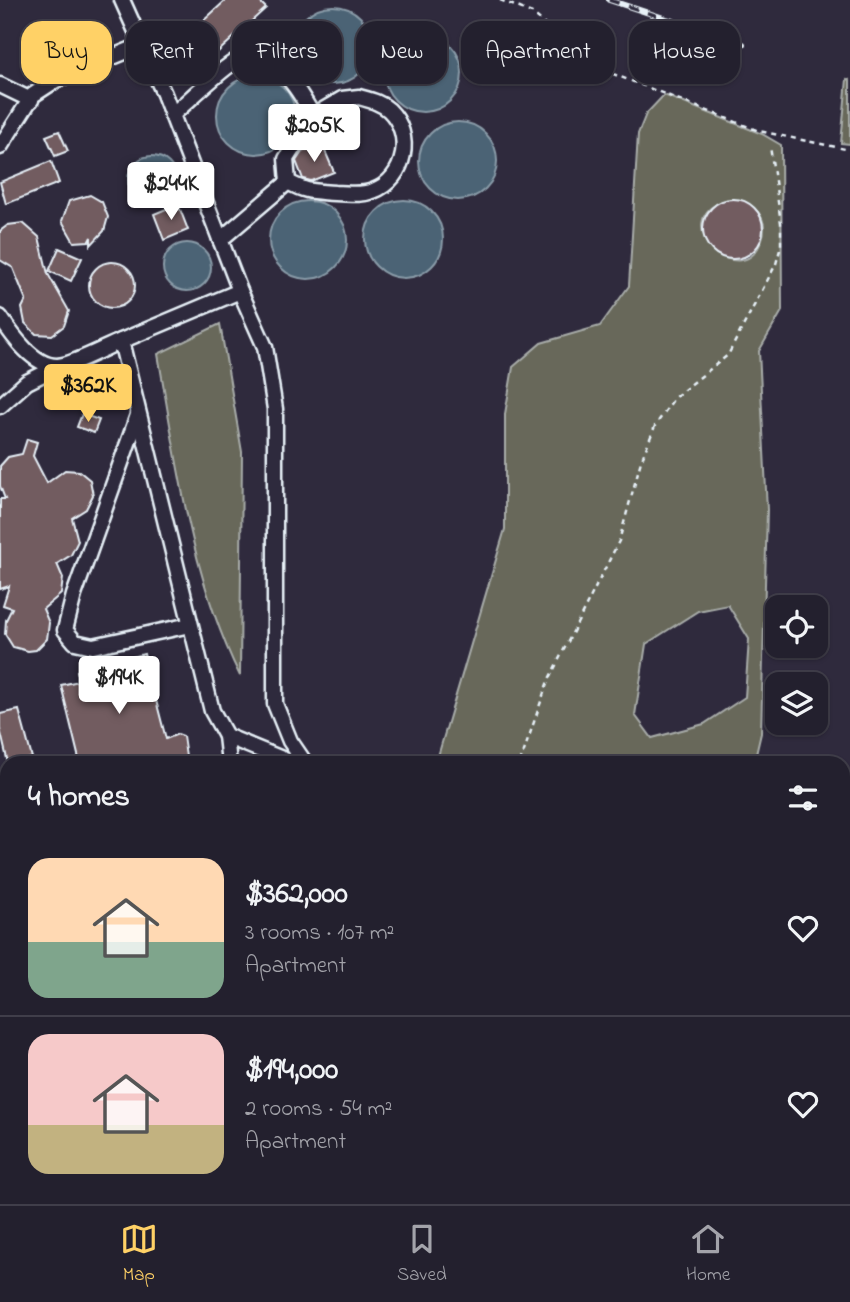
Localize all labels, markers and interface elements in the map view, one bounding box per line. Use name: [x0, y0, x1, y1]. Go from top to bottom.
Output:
chip: Buy: [21, 21, 112, 84]
chip: Rent: [126, 21, 218, 84]
chip: Filters: [232, 21, 342, 84]
chip: New: [356, 21, 447, 84]
chip: Apartment: [461, 21, 615, 84]
chip: House: [629, 21, 740, 84]
pin: $205K: [265, 104, 363, 164]
text: $205K: [284, 110, 344, 143]
pin: $244K: [122, 162, 220, 222]
text: $244K: [143, 168, 199, 201]
pin: $362K: [39, 364, 137, 424]
text: $362K: [60, 370, 116, 403]
map controls: [765, 595, 828, 735]
button: locate: [765, 595, 828, 658]
pin: $194K: [70, 656, 168, 716]
text: $194K: [95, 662, 143, 695]
button: layers: [765, 672, 828, 735]
text: 4 homes: [28, 776, 130, 820]
icon: filters: [784, 779, 822, 817]
text: $362,000: [245, 873, 348, 917]
icon: home: [84, 886, 168, 970]
icon: heart: [784, 909, 822, 947]
text: 3 rooms · 107 m²: [245, 917, 394, 950]
text: Apartment: [245, 950, 346, 983]
text: $194,000: [245, 1049, 338, 1093]
icon: home: [84, 1062, 168, 1146]
icon: heart: [784, 1085, 822, 1123]
text: 2 rooms · 54 m²: [245, 1093, 392, 1126]
text: Apartment: [245, 1126, 346, 1159]
tab: Map: [120, 1220, 158, 1289]
tab: Saved: [397, 1220, 447, 1289]
tab: Home: [686, 1220, 730, 1289]

